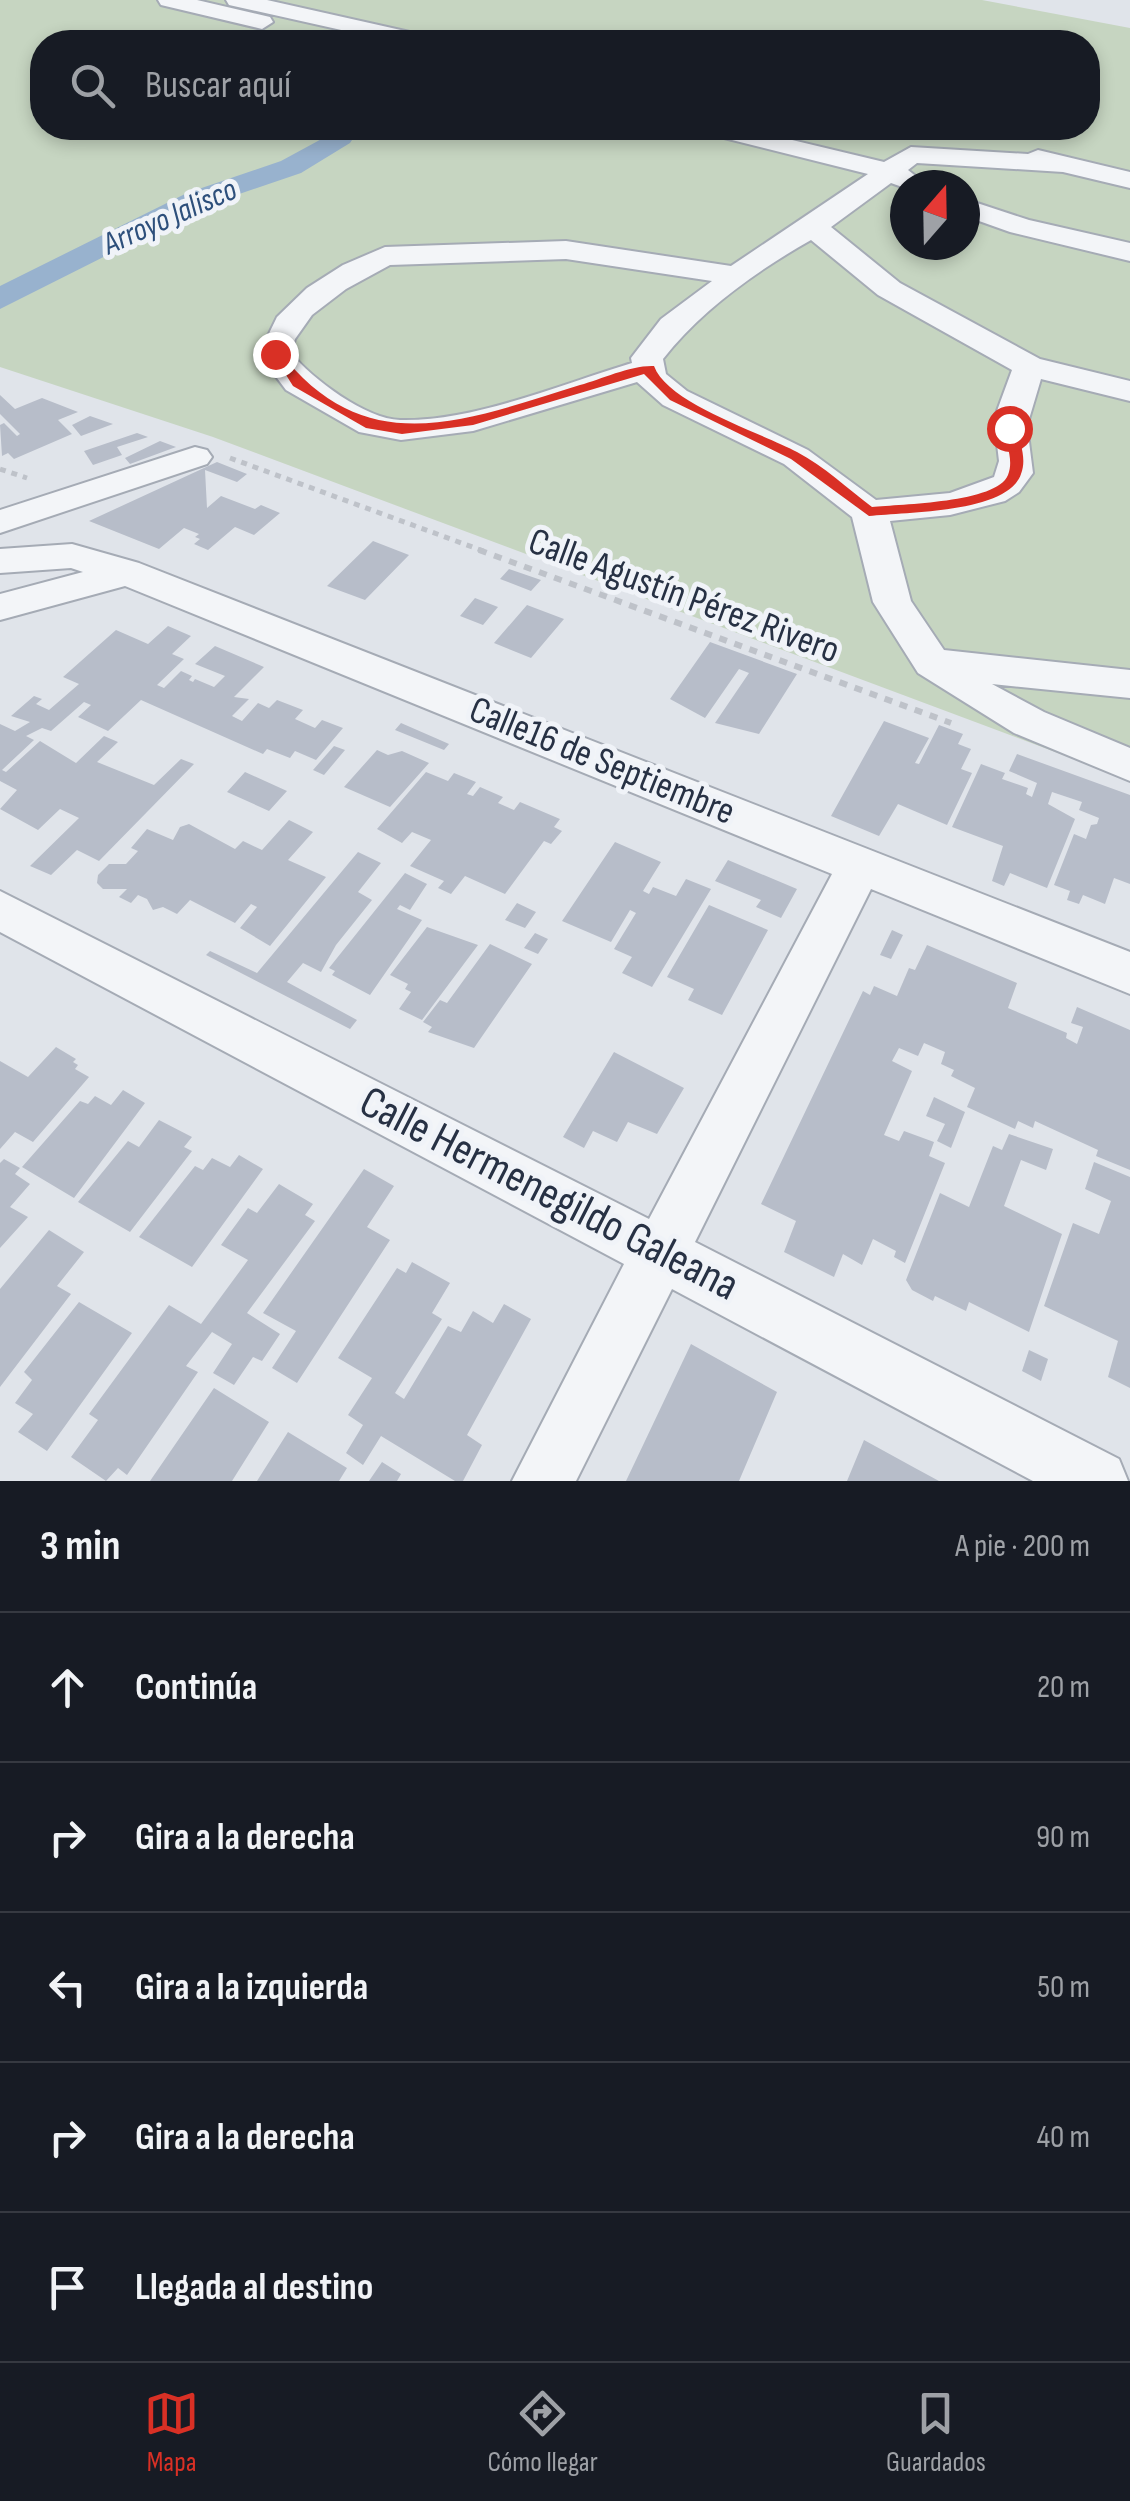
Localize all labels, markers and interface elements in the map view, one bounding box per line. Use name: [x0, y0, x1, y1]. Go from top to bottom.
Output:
search box: [30, 30, 1100, 140]
icon: search: [65, 58, 120, 113]
text: Buscar aquí: [145, 63, 291, 108]
water label: Arroyo Jalisco: [95, 170, 243, 265]
north arrow: [890, 170, 980, 260]
route end: [253, 332, 299, 378]
route start: [987, 406, 1033, 452]
street label: Calle Agustín Pérez Rivero: [523, 519, 845, 673]
street label: Calle16 de Septiembre: [463, 687, 741, 835]
street label: Calle Hermenegildo Galeana: [350, 1075, 748, 1313]
text: 3 min: [40, 1521, 120, 1572]
text: A pie · 200 m: [955, 1527, 1090, 1566]
icon: ahead: [40, 1660, 95, 1715]
text: Continúa: [135, 1665, 257, 1710]
text: 20 m: [1037, 1668, 1090, 1707]
icon: right: [40, 1810, 95, 1865]
text: Gira a la derecha: [135, 1815, 355, 1860]
text: 90 m: [1036, 1818, 1090, 1857]
icon: left: [40, 1960, 95, 2015]
text: Gira a la izquierda: [135, 1965, 368, 2010]
text: 50 m: [1037, 1968, 1090, 2007]
icon: right: [40, 2110, 95, 2165]
text: Gira a la derecha: [135, 2115, 355, 2160]
text: 40 m: [1037, 2118, 1090, 2157]
icon: arrive: [40, 2260, 95, 2315]
text: Llegada al destino: [135, 2265, 373, 2310]
tab: Mapa: [144, 2386, 199, 2479]
tab: Cómo llegar: [487, 2386, 598, 2479]
tab: Guardados: [886, 2386, 986, 2479]

